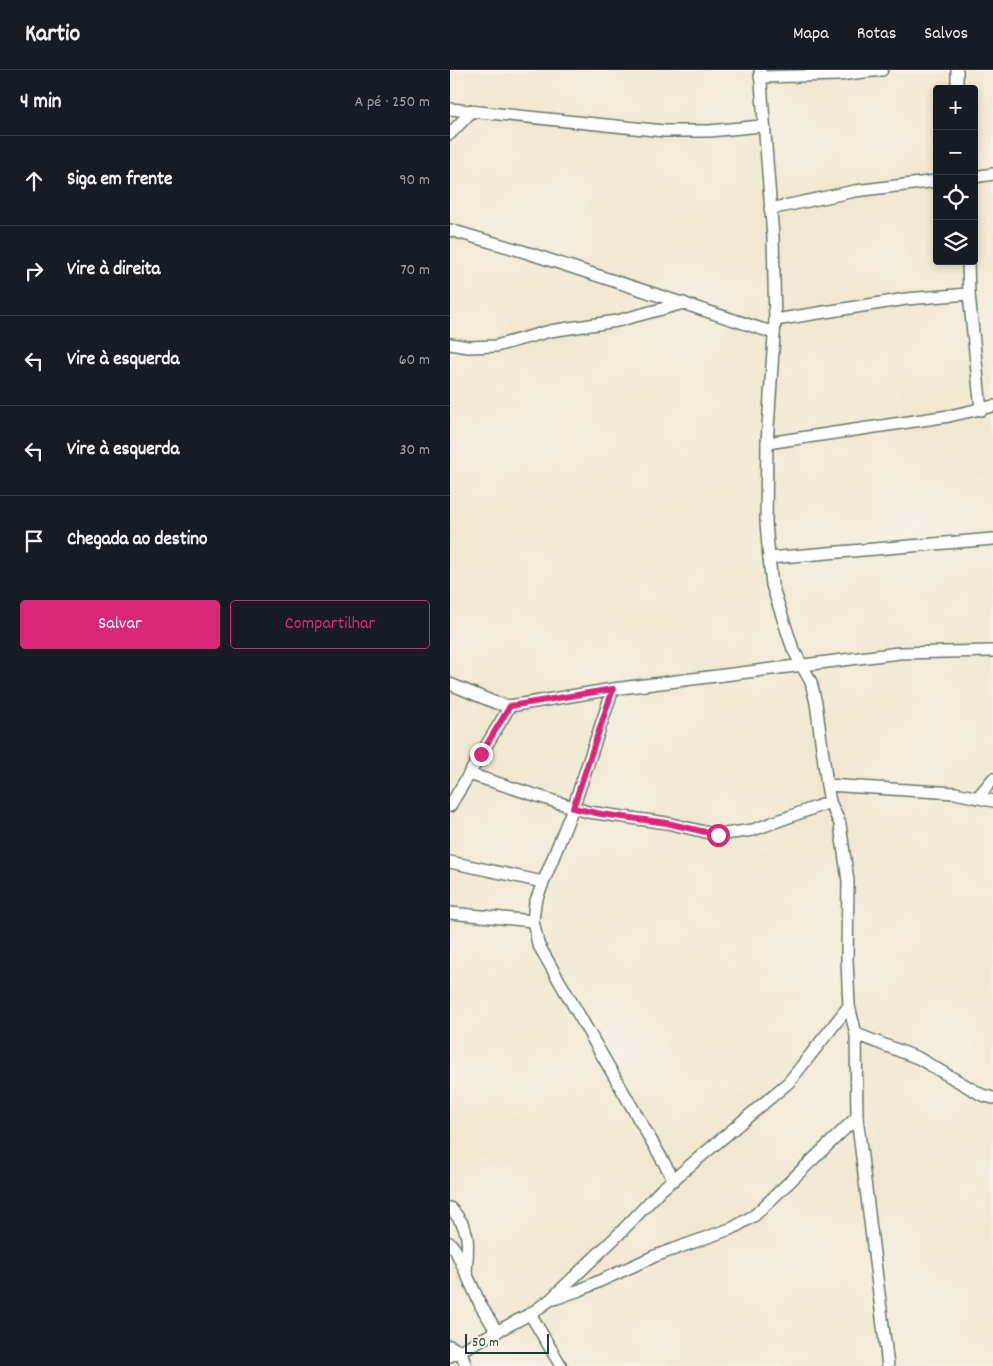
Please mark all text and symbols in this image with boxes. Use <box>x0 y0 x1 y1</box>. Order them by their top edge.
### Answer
text: Kartio <box>25 18 80 52</box>
text: Mapa <box>793 22 829 47</box>
text: Rotas <box>857 22 896 47</box>
text: Salvos <box>924 22 968 47</box>
map controls <box>933 85 978 265</box>
button: + <box>933 85 978 130</box>
text: 4 min <box>20 88 62 118</box>
text: A pé · 250 m <box>355 91 430 114</box>
button: − <box>933 130 978 175</box>
icon: ahead <box>20 167 48 195</box>
text: Siga em frente <box>67 167 172 194</box>
text: 90 m <box>399 169 430 192</box>
button: locate <box>933 175 978 220</box>
button: layers <box>933 220 978 265</box>
icon: right <box>20 257 48 285</box>
text: Vire à direita <box>67 257 160 284</box>
text: 70 m <box>400 259 430 282</box>
icon: left <box>20 347 48 375</box>
text: Vire à esquerda <box>67 347 179 374</box>
text: 60 m <box>399 349 430 372</box>
icon: left <box>20 437 48 465</box>
text: Vire à esquerda <box>67 437 179 464</box>
text: 30 m <box>400 439 430 462</box>
icon: arrive <box>20 527 48 555</box>
text: Chegada ao destino <box>67 527 208 554</box>
button: Salvar <box>20 600 220 649</box>
button: Compartilhar <box>230 600 430 649</box>
route end <box>470 743 493 766</box>
route start <box>707 824 730 847</box>
scale bar <box>465 1331 549 1354</box>
text: 50 m <box>472 1333 499 1353</box>

